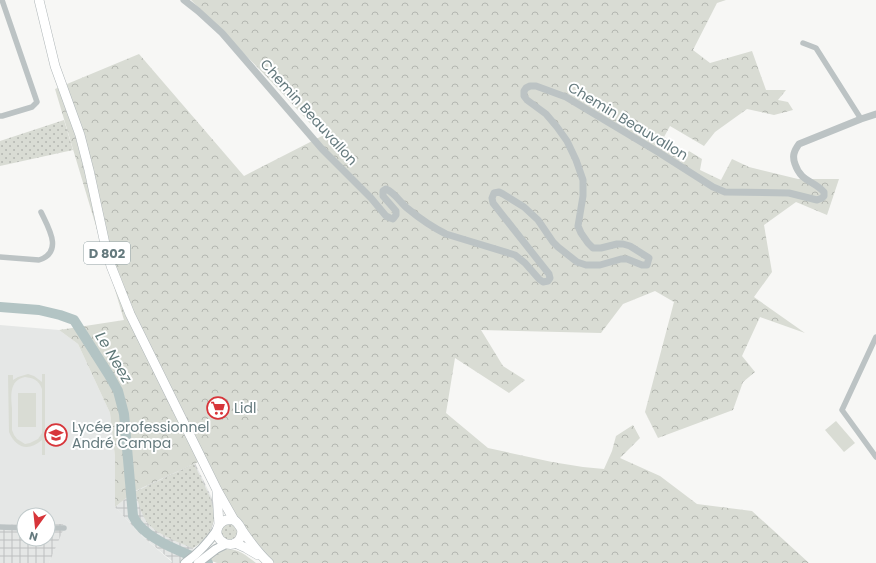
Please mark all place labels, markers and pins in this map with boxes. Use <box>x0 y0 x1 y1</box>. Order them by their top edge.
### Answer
supermarket icon: Lidl <box>205 395 231 421</box>
place label: Lidl <box>234 398 256 418</box>
place label: Lycée professionnel André Campa <box>72 417 210 453</box>
school or university icon: Lycée professionnel André Campa <box>43 422 69 448</box>

